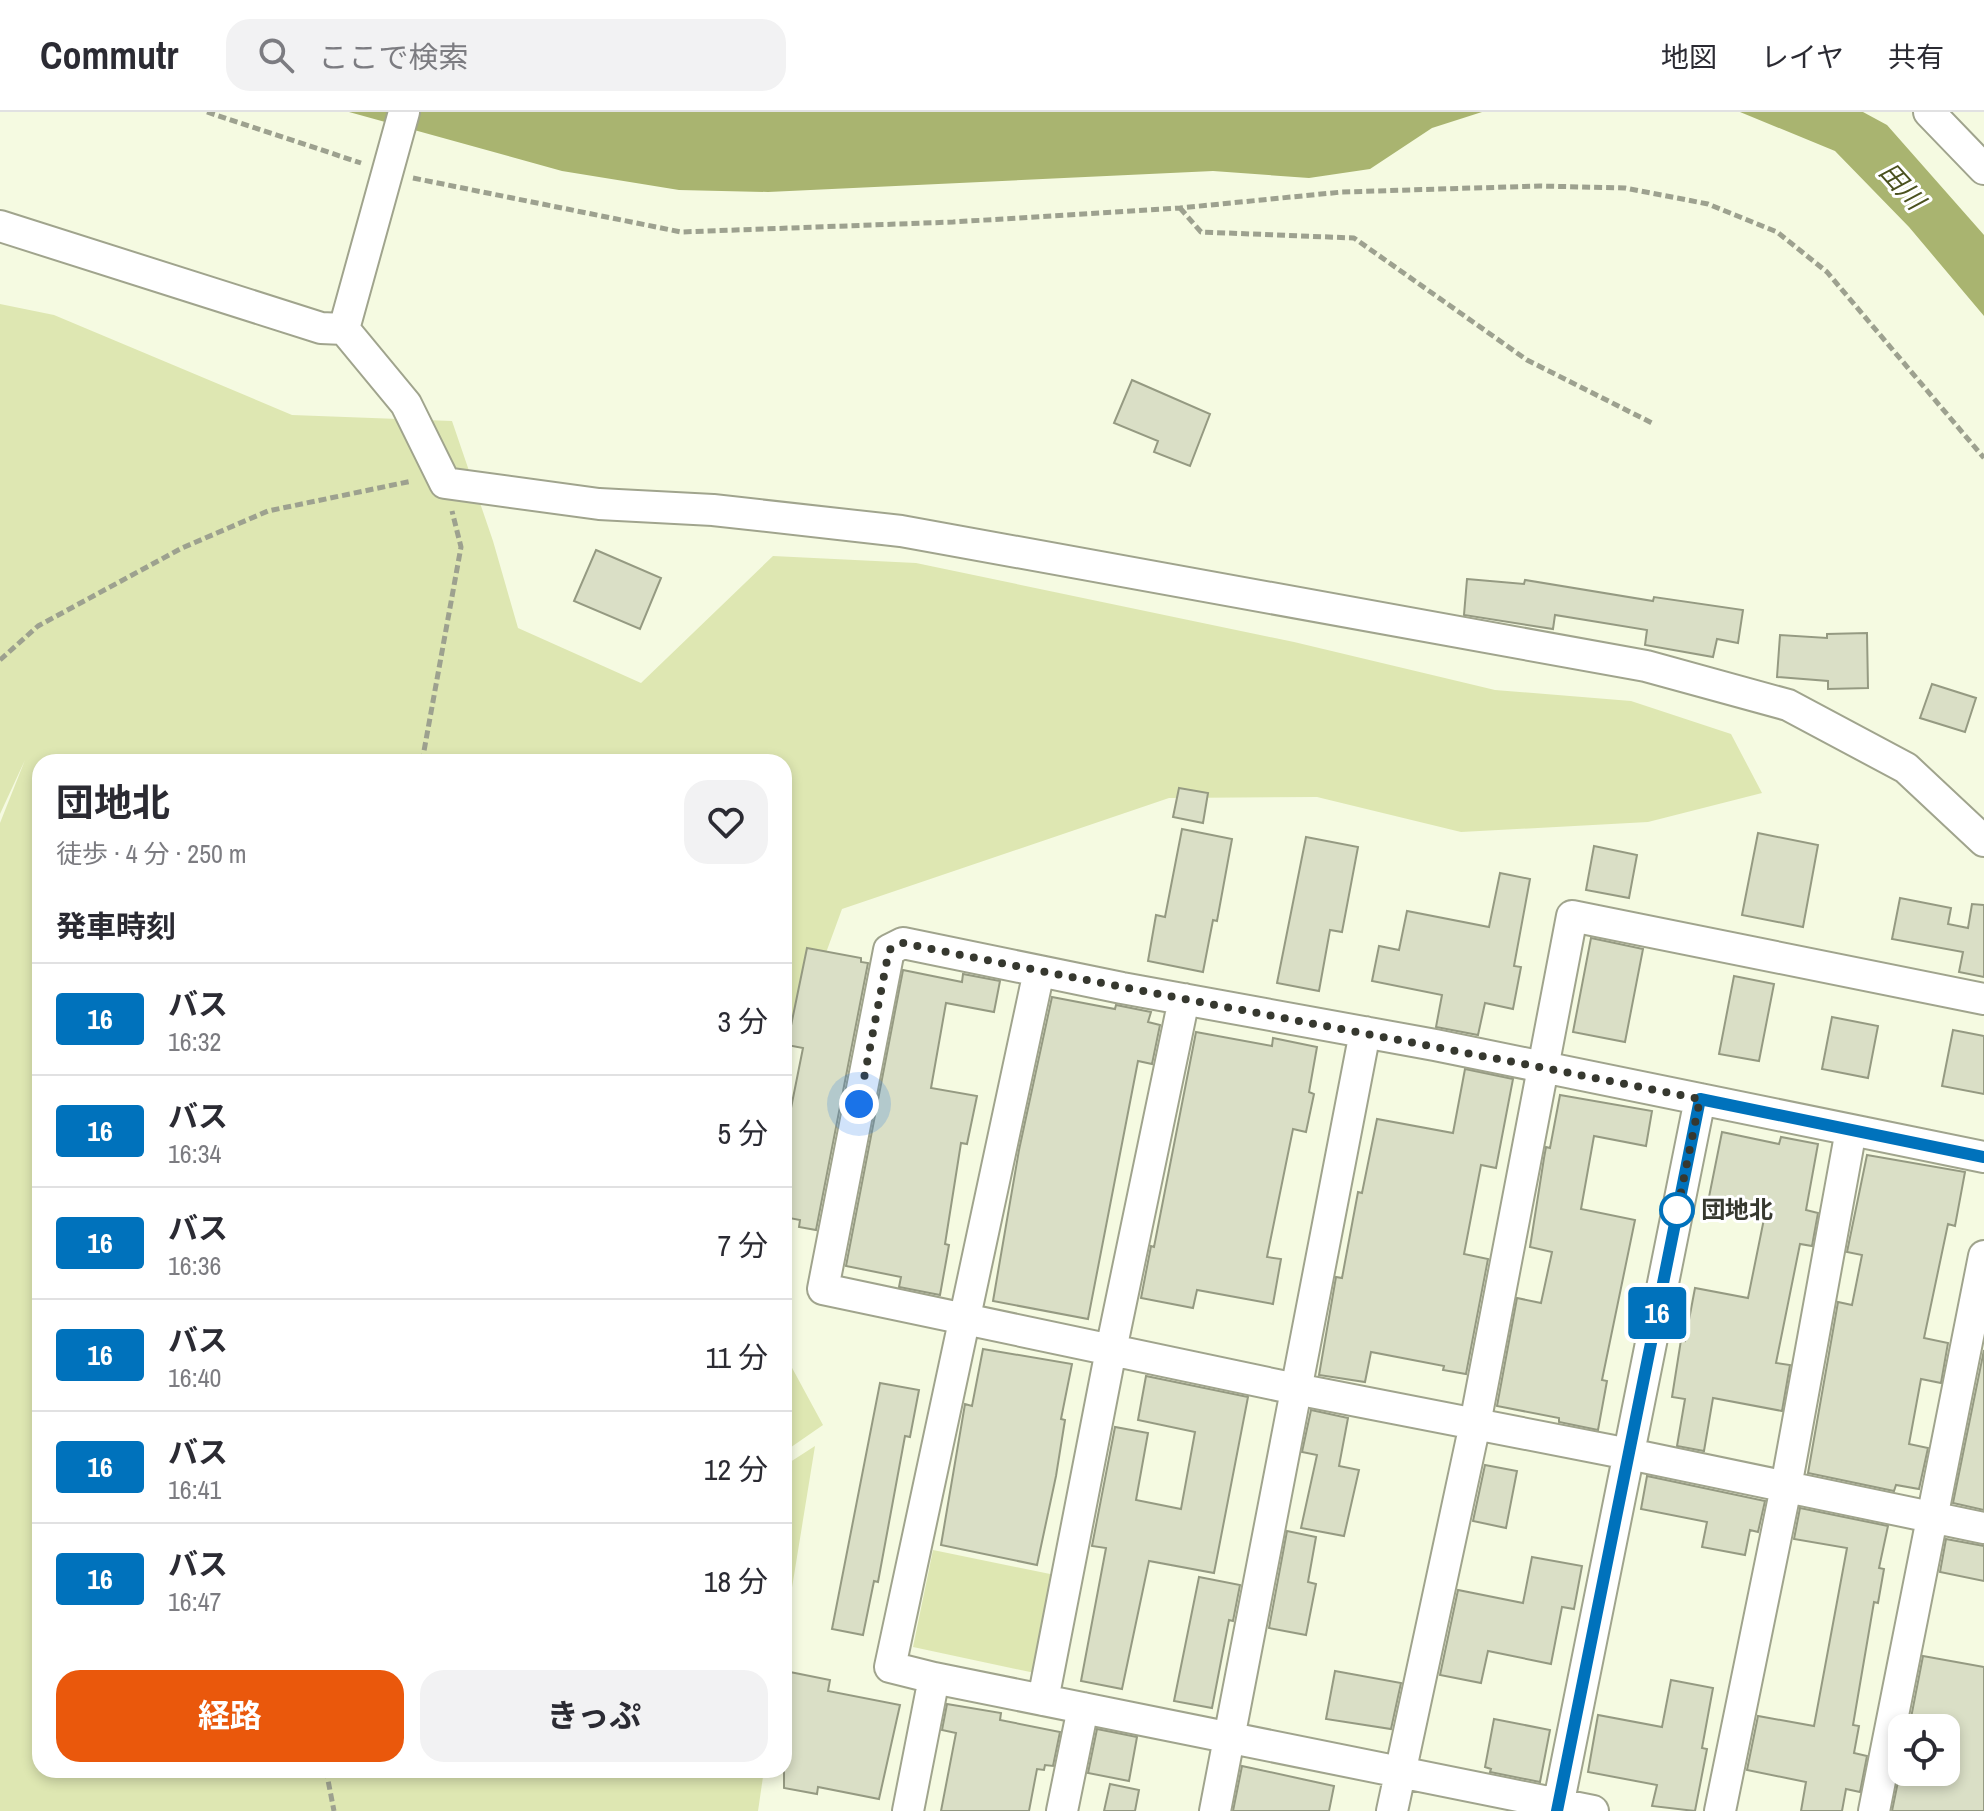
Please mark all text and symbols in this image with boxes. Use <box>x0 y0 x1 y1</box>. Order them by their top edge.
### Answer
search box <box>226 19 786 91</box>
text: Commutr <box>40 30 178 81</box>
icon: search <box>254 33 298 77</box>
text: ここで検索 <box>318 37 468 77</box>
text: 地図 <box>1661 38 1717 76</box>
text: レイヤ <box>1761 38 1844 76</box>
text: 共有 <box>1888 38 1944 76</box>
water label: 田川 <box>1872 155 1935 219</box>
text: 団地北 <box>56 777 170 828</box>
button: heart <box>684 780 768 864</box>
text: 徒歩 · 4 分 · 250 m <box>56 836 247 871</box>
text: 発車時刻 <box>56 906 176 946</box>
text: バス <box>168 984 228 1024</box>
text: 16 <box>87 1000 113 1038</box>
text: 3 分 <box>717 1001 768 1041</box>
text: 16:32 <box>168 1024 221 1059</box>
your location <box>839 1084 879 1124</box>
text: バス <box>168 1096 228 1136</box>
text: 16 <box>87 1112 113 1150</box>
text: 5 分 <box>717 1113 768 1153</box>
text: 16:34 <box>168 1136 221 1171</box>
marker: 団地北 <box>1660 1193 1694 1227</box>
place label: 団地北 <box>1701 1193 1773 1225</box>
text: バス <box>168 1208 228 1248</box>
text: 16 <box>87 1224 113 1262</box>
text: 7 分 <box>717 1225 768 1265</box>
text: 16:36 <box>168 1248 221 1283</box>
line badge: 16 <box>1621 1287 1693 1339</box>
text: 16 <box>1644 1294 1670 1332</box>
text: バス <box>168 1320 228 1360</box>
text: 16 <box>87 1336 113 1374</box>
text: 11 分 <box>706 1337 768 1377</box>
text: 16:40 <box>168 1360 221 1395</box>
text: バス <box>168 1432 228 1472</box>
text: 16 <box>87 1448 113 1486</box>
text: 12 分 <box>704 1449 768 1489</box>
text: 16:41 <box>168 1472 221 1507</box>
text: バス <box>168 1544 228 1584</box>
text: 16 <box>87 1560 113 1598</box>
text: 18 分 <box>704 1561 768 1601</box>
text: 16:47 <box>168 1584 221 1619</box>
button: 経路 <box>56 1670 404 1762</box>
button: きっぷ <box>420 1670 768 1762</box>
map controls <box>1888 1714 1960 1786</box>
button: locate <box>1888 1714 1960 1786</box>

